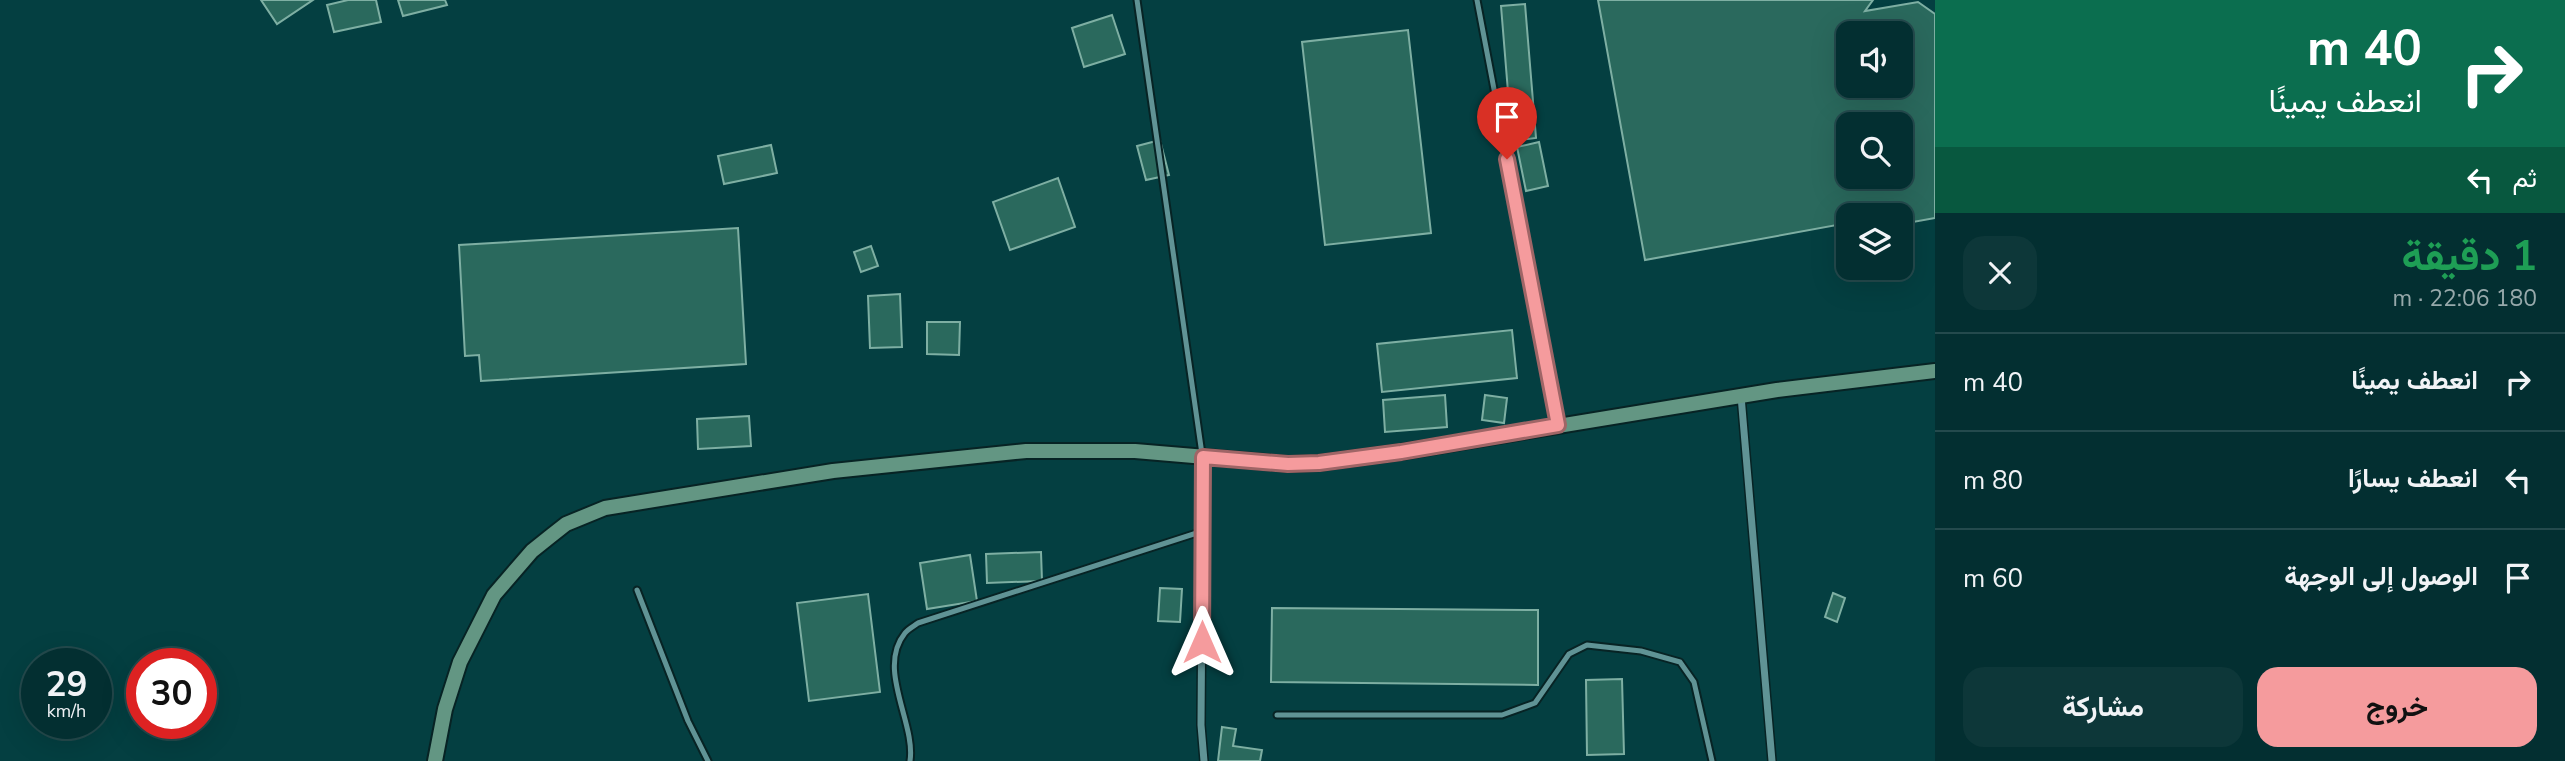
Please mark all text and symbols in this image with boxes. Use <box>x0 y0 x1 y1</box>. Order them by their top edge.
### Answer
text: 40 m <box>2307 15 2422 82</box>
map controls <box>1836 21 1913 280</box>
button: sound <box>1836 21 1913 98</box>
icon: right <box>2446 28 2537 119</box>
text: انعطف يمينًا <box>2269 80 2422 123</box>
pin <box>1477 87 1537 159</box>
icon: arrive <box>1488 98 1526 136</box>
button: search <box>1836 112 1913 189</box>
icon: left <box>2461 161 2499 199</box>
text: ثم <box>2513 161 2537 196</box>
button: layers <box>1836 203 1913 280</box>
text: 1 دقيقة <box>2401 228 2537 285</box>
button: close <box>1963 236 2037 310</box>
text: 180 m · 22:06 <box>2392 283 2537 314</box>
text: انعطف يمينًا <box>2351 363 2478 398</box>
icon: right <box>2499 363 2537 401</box>
text: 40 m <box>1963 365 2023 400</box>
text: انعطف يسارًا <box>2348 461 2478 496</box>
icon: left <box>2499 461 2537 499</box>
text: 80 m <box>1963 463 2023 498</box>
text: الوصول إلى الوجهة <box>2284 559 2478 594</box>
icon: arrive <box>2499 559 2537 597</box>
text: 60 m <box>1963 561 2023 596</box>
position arrow <box>1165 605 1239 679</box>
speed limit sign: 30 <box>126 648 217 739</box>
text: 29 <box>45 661 88 708</box>
button: مشاركة <box>1963 667 2243 747</box>
button: خروج <box>2257 667 2537 747</box>
text: km/h <box>47 699 86 723</box>

